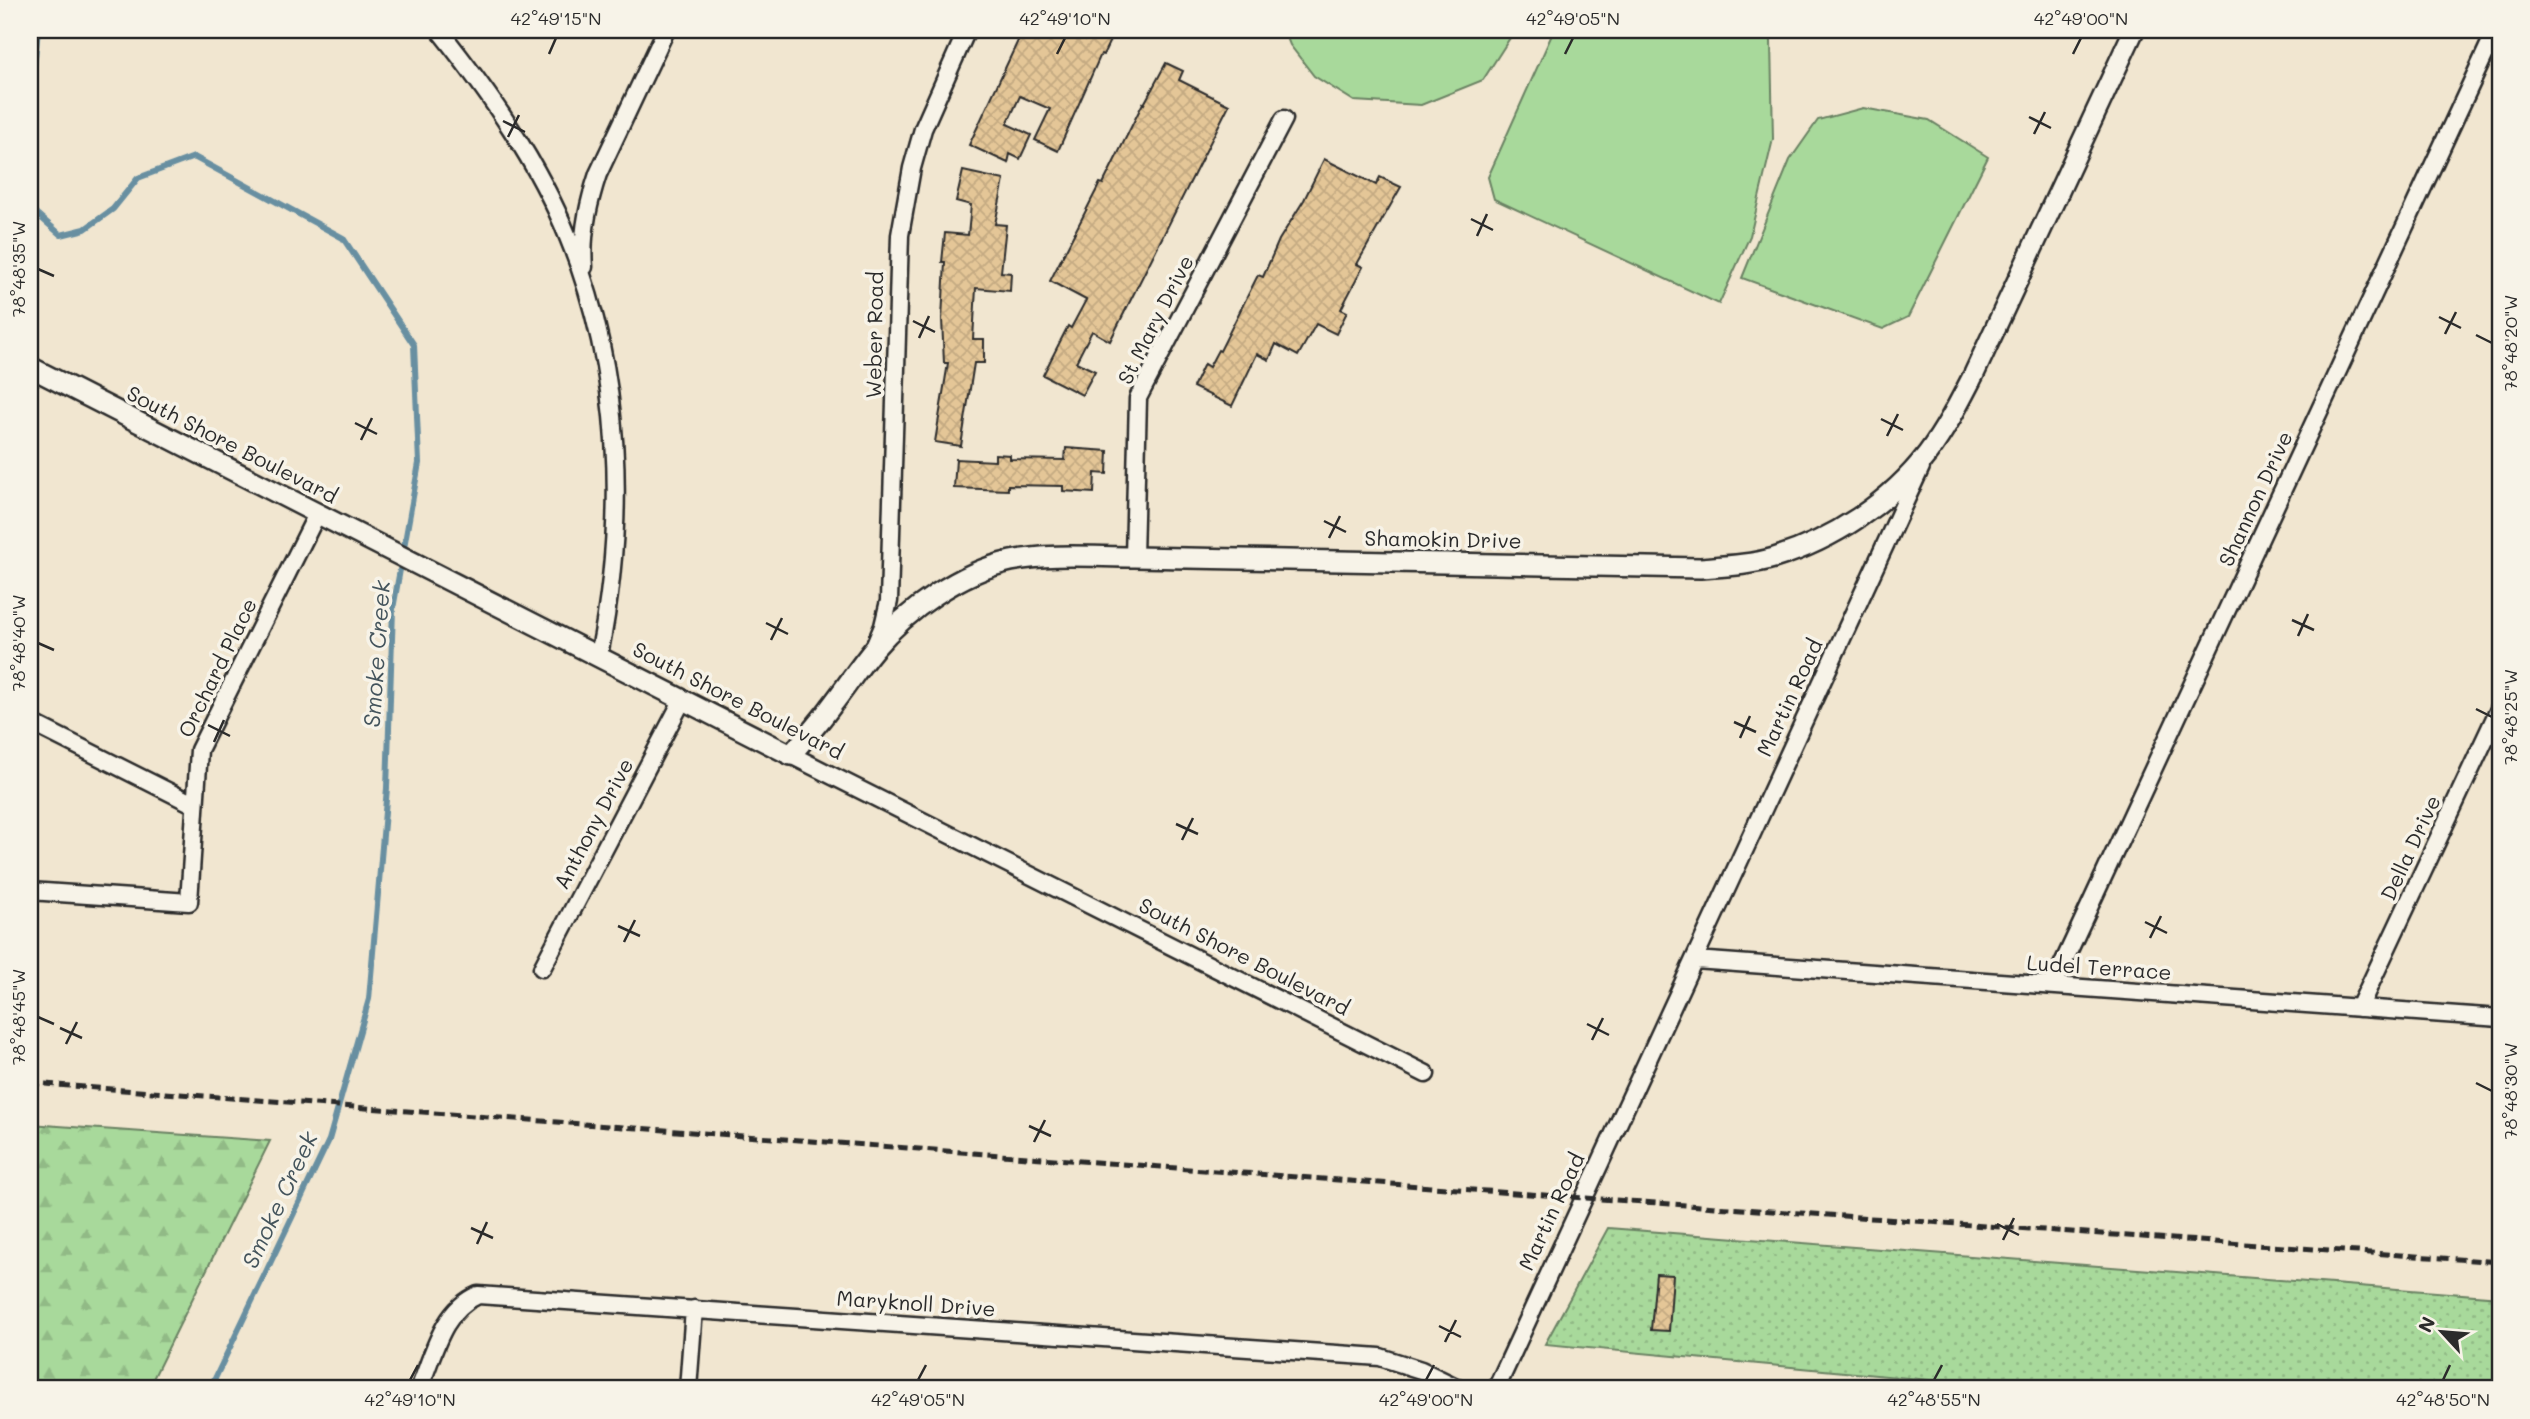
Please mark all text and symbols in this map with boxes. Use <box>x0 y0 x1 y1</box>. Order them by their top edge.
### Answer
text: 42°49'15"N <box>511 6 601 30</box>
text: 42°49'10"N <box>1019 6 1111 30</box>
text: 42°49'05"N <box>1526 6 1620 30</box>
text: 42°49'00"N <box>2034 6 2128 30</box>
text: 78°48'35"W <box>6 221 30 317</box>
street label: St Mary Drive <box>1111 250 1199 388</box>
street label: Weber Road <box>859 271 888 399</box>
text: 78°48'20"W <box>2498 295 2522 391</box>
street label: South Shore Boulevard <box>123 379 343 509</box>
street label: Shannon Drive <box>2211 426 2298 570</box>
street label: Shamokin Drive <box>1364 524 1522 553</box>
water label: Smoke Creek <box>356 579 396 728</box>
street label: Orchard Place <box>171 593 262 741</box>
text: 78°48'40"W <box>6 594 30 692</box>
street label: Martin Road <box>1750 634 1828 760</box>
street label: South Shore Boulevard <box>629 635 849 765</box>
text: 78°48'25"W <box>2498 669 2522 765</box>
street label: Anthony Drive <box>547 753 639 893</box>
street label: Della Drive <box>2373 790 2446 904</box>
street label: South Shore Boulevard <box>1135 891 1355 1021</box>
street label: Ludel Terrace <box>2026 948 2172 985</box>
text: 78°48'45"W <box>6 969 30 1065</box>
text: 78°48'30"W <box>2498 1042 2522 1140</box>
water label: Smoke Creek <box>234 1126 324 1273</box>
street label: Martin Road <box>1512 1148 1590 1274</box>
street label: Maryknoll Drive <box>836 1283 997 1322</box>
north arrow <box>2408 1296 2478 1366</box>
text: N <box>2412 1312 2441 1336</box>
text: 42°49'10"N <box>364 1387 456 1411</box>
text: 42°49'05"N <box>871 1387 965 1411</box>
text: 42°49'00"N <box>1379 1387 1473 1411</box>
text: 42°48'55"N <box>1887 1387 1981 1411</box>
text: 42°48'50"N <box>2396 1387 2490 1411</box>

